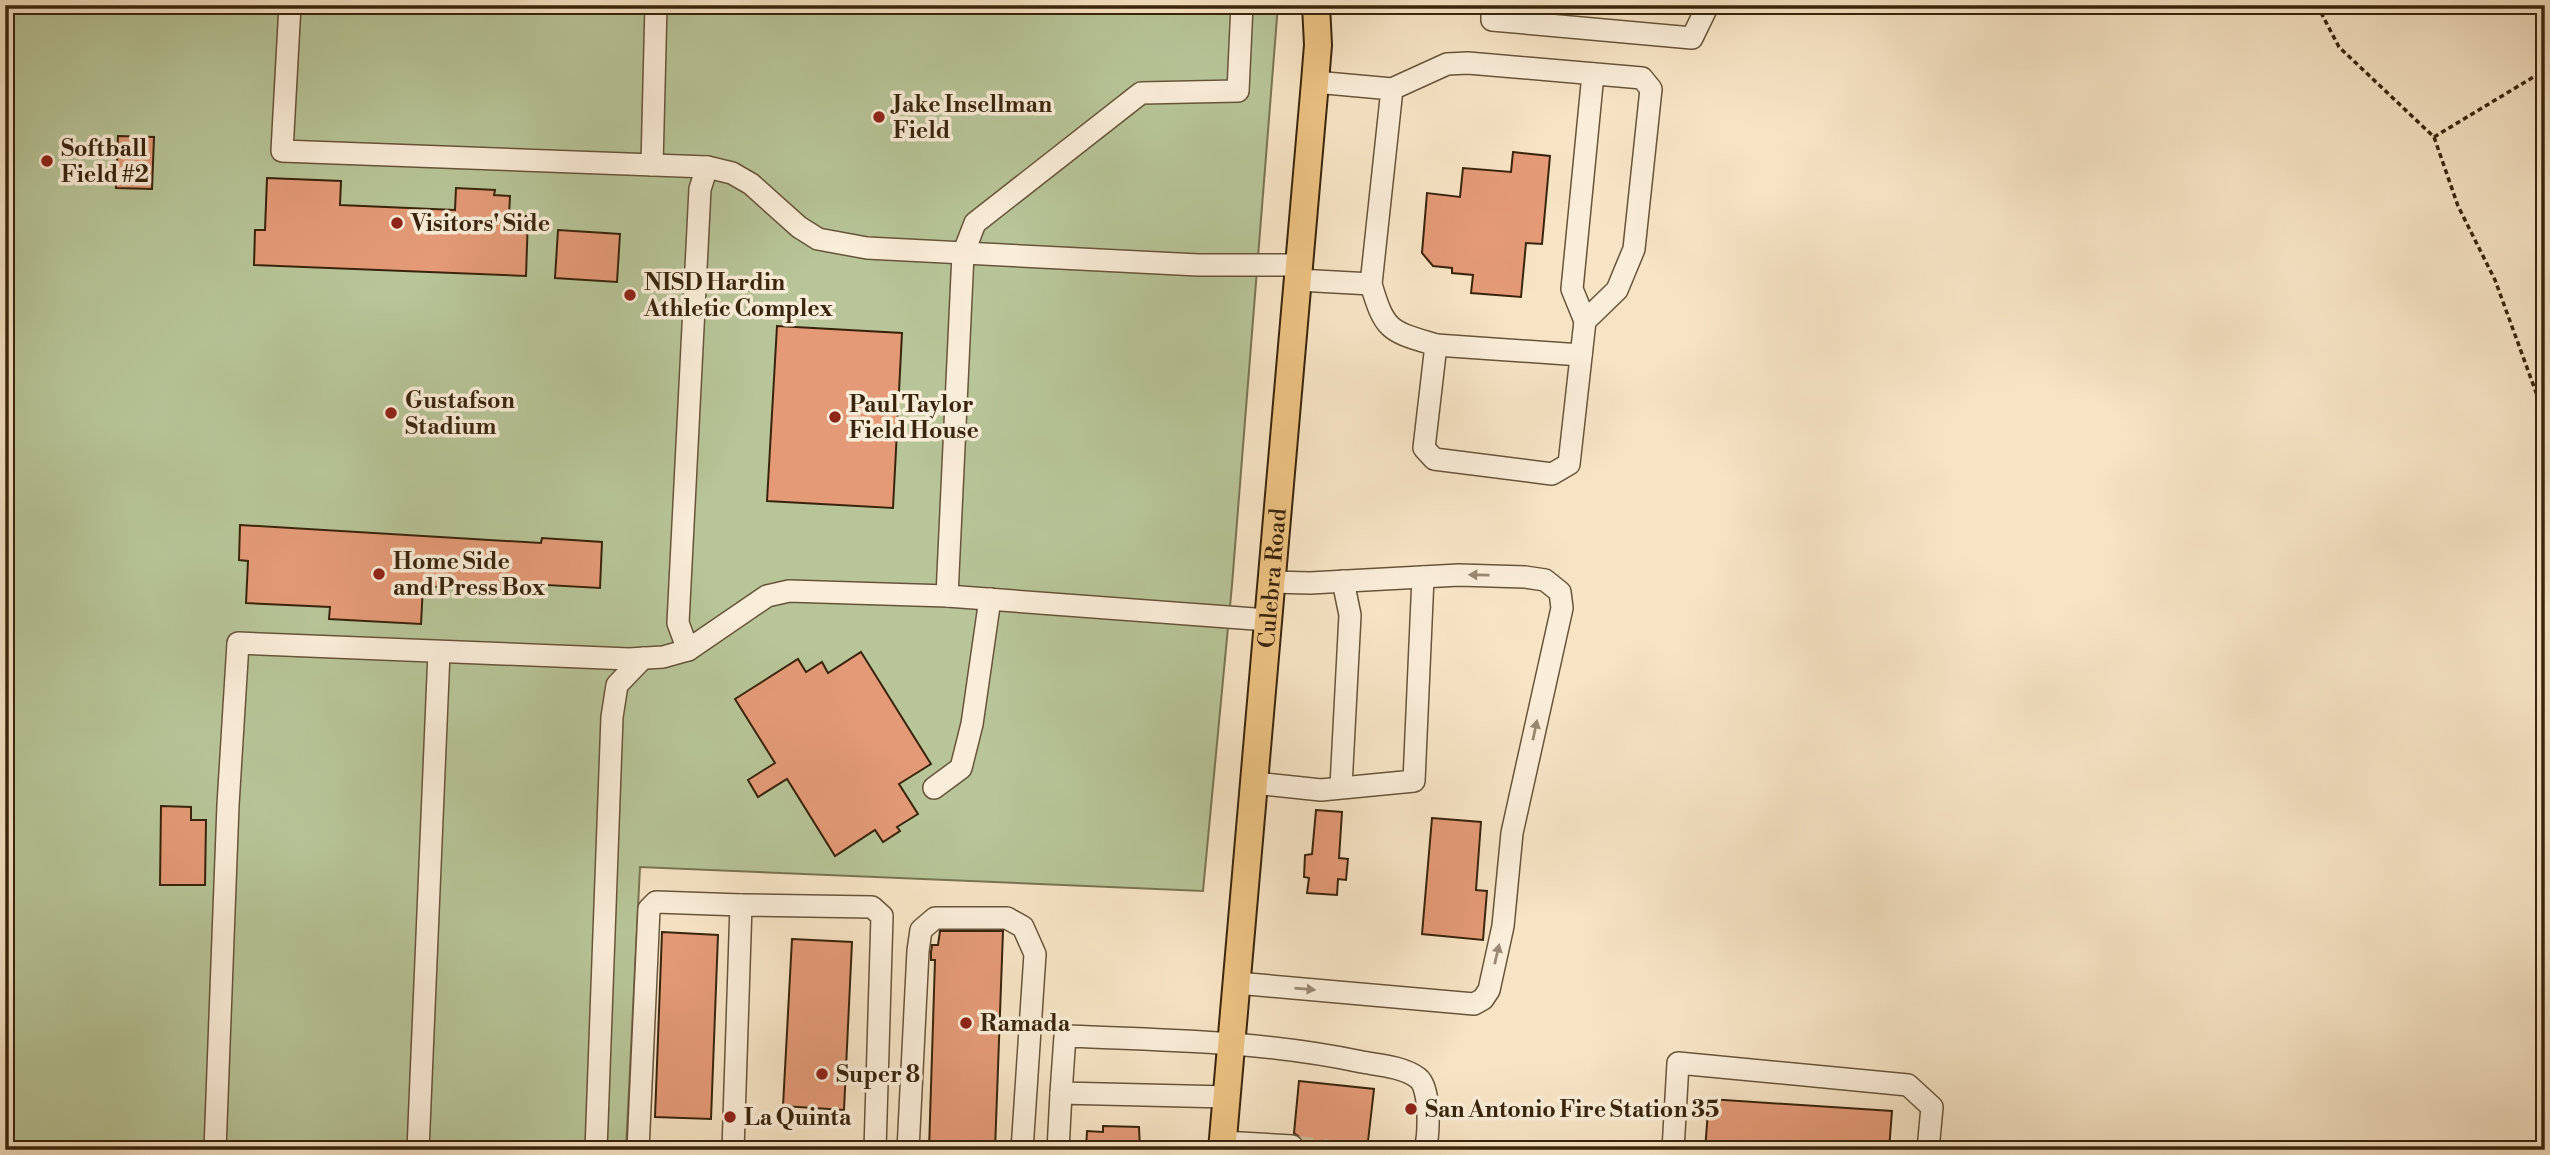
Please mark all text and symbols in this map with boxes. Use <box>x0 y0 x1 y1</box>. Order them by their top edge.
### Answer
place label: Jake Insellman Field <box>890 91 1052 145</box>
marker: Jake Insellman Field <box>871 109 887 125</box>
place label: Softball Field #2 <box>61 135 149 189</box>
marker: Softball Field #2 <box>39 153 55 169</box>
place label: Visitors' Side <box>410 210 550 238</box>
marker: Visitors' Side <box>389 215 405 231</box>
place label: NISD Hardin Athletic Complex <box>643 269 834 323</box>
marker: NISD Hardin Athletic Complex <box>622 287 638 303</box>
place label: Gustafson Stadium <box>405 387 515 441</box>
place label: Paul Taylor Field House <box>849 391 979 445</box>
marker: Gustafson Stadium <box>383 405 399 421</box>
marker: Paul Taylor Field House <box>827 409 843 425</box>
street label: Culebra Road <box>1253 507 1293 649</box>
place label: Home Side and Press Box <box>393 548 546 602</box>
marker: Home Side and Press Box <box>371 566 387 582</box>
one-way arrow <box>1468 570 1490 581</box>
one-way arrow <box>1530 719 1541 741</box>
one-way arrow <box>1491 943 1502 965</box>
one-way arrow <box>1294 984 1316 995</box>
place label: Ramada <box>980 1010 1071 1038</box>
marker: Ramada <box>958 1015 974 1031</box>
place label: Super 8 <box>836 1061 920 1089</box>
marker: Super 8 <box>814 1066 830 1082</box>
place label: San Antonio Fire Station 35 <box>1425 1096 1719 1124</box>
marker: San Antonio Fire Station 35 <box>1403 1101 1419 1117</box>
place label: La Quinta <box>744 1104 852 1132</box>
marker: La Quinta <box>722 1109 738 1125</box>

